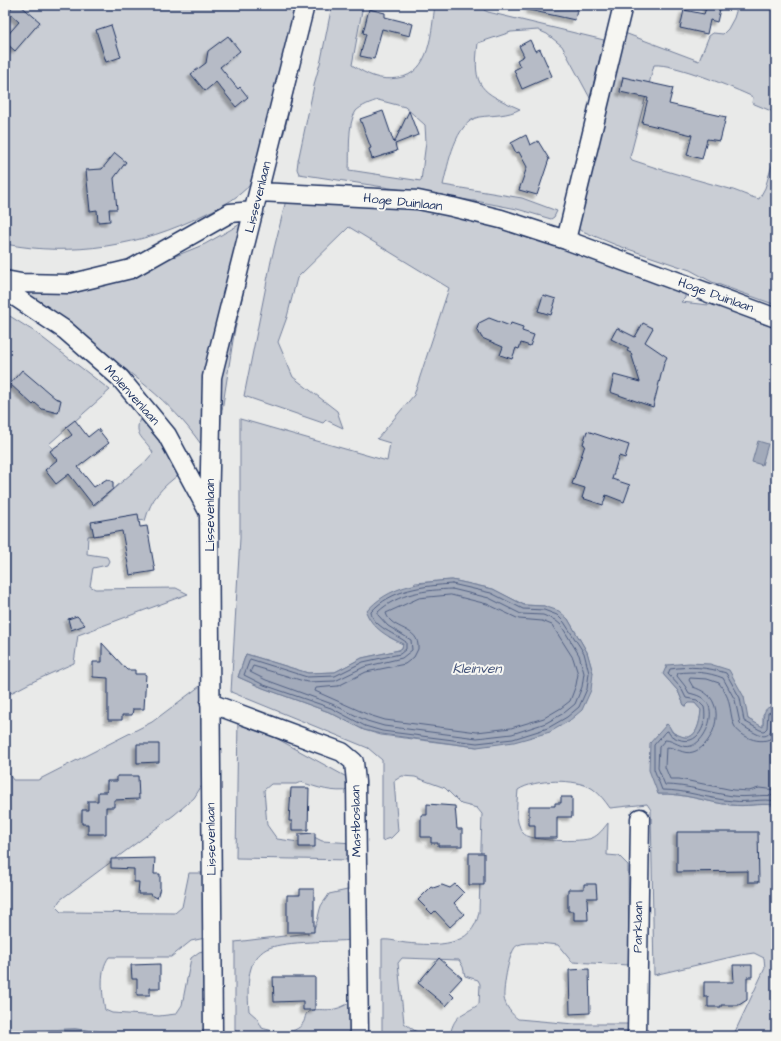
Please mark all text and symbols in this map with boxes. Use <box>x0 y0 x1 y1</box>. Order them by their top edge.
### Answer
street label: Lissevenlaan <box>240 159 276 235</box>
street label: Hoge Duinlaan <box>362 189 444 216</box>
street label: Hoge Duinlaan <box>675 273 757 318</box>
street label: Molenvenlaan <box>100 361 164 430</box>
street label: Lissevenlaan <box>201 478 219 552</box>
water label: Kleinven <box>452 659 503 679</box>
street label: Mastboslaan <box>346 784 366 857</box>
street label: Lissevenlaan <box>201 802 221 876</box>
street label: Parklaan <box>629 900 647 953</box>

